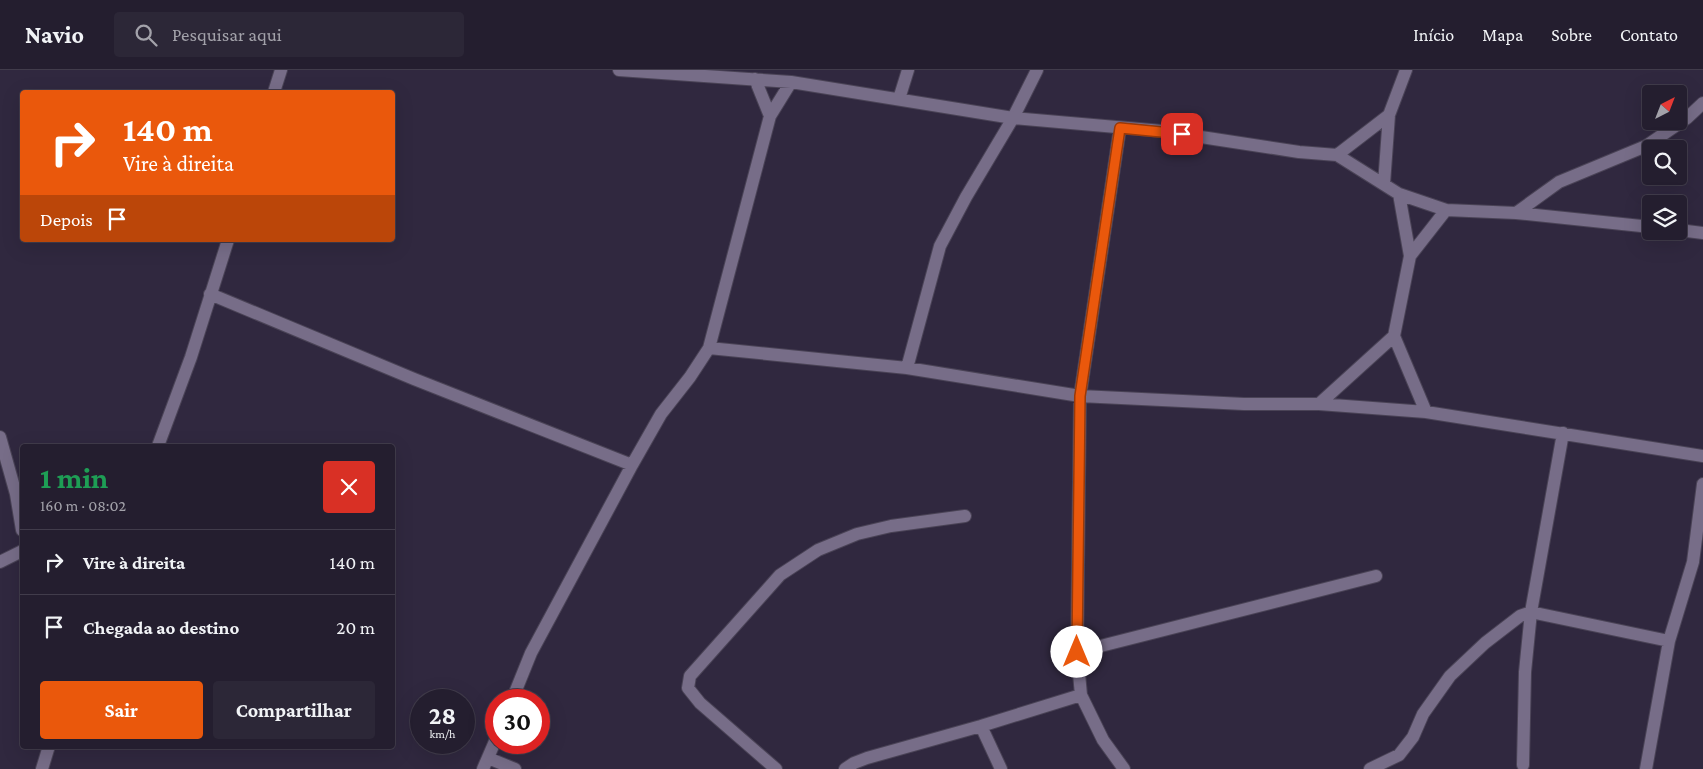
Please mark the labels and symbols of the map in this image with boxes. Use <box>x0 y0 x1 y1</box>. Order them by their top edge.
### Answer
north arrow <box>1642 85 1688 130</box>
pin <box>1161 113 1203 155</box>
position arrow <box>1050 625 1102 677</box>
speed limit sign: 30 <box>485 689 550 754</box>

